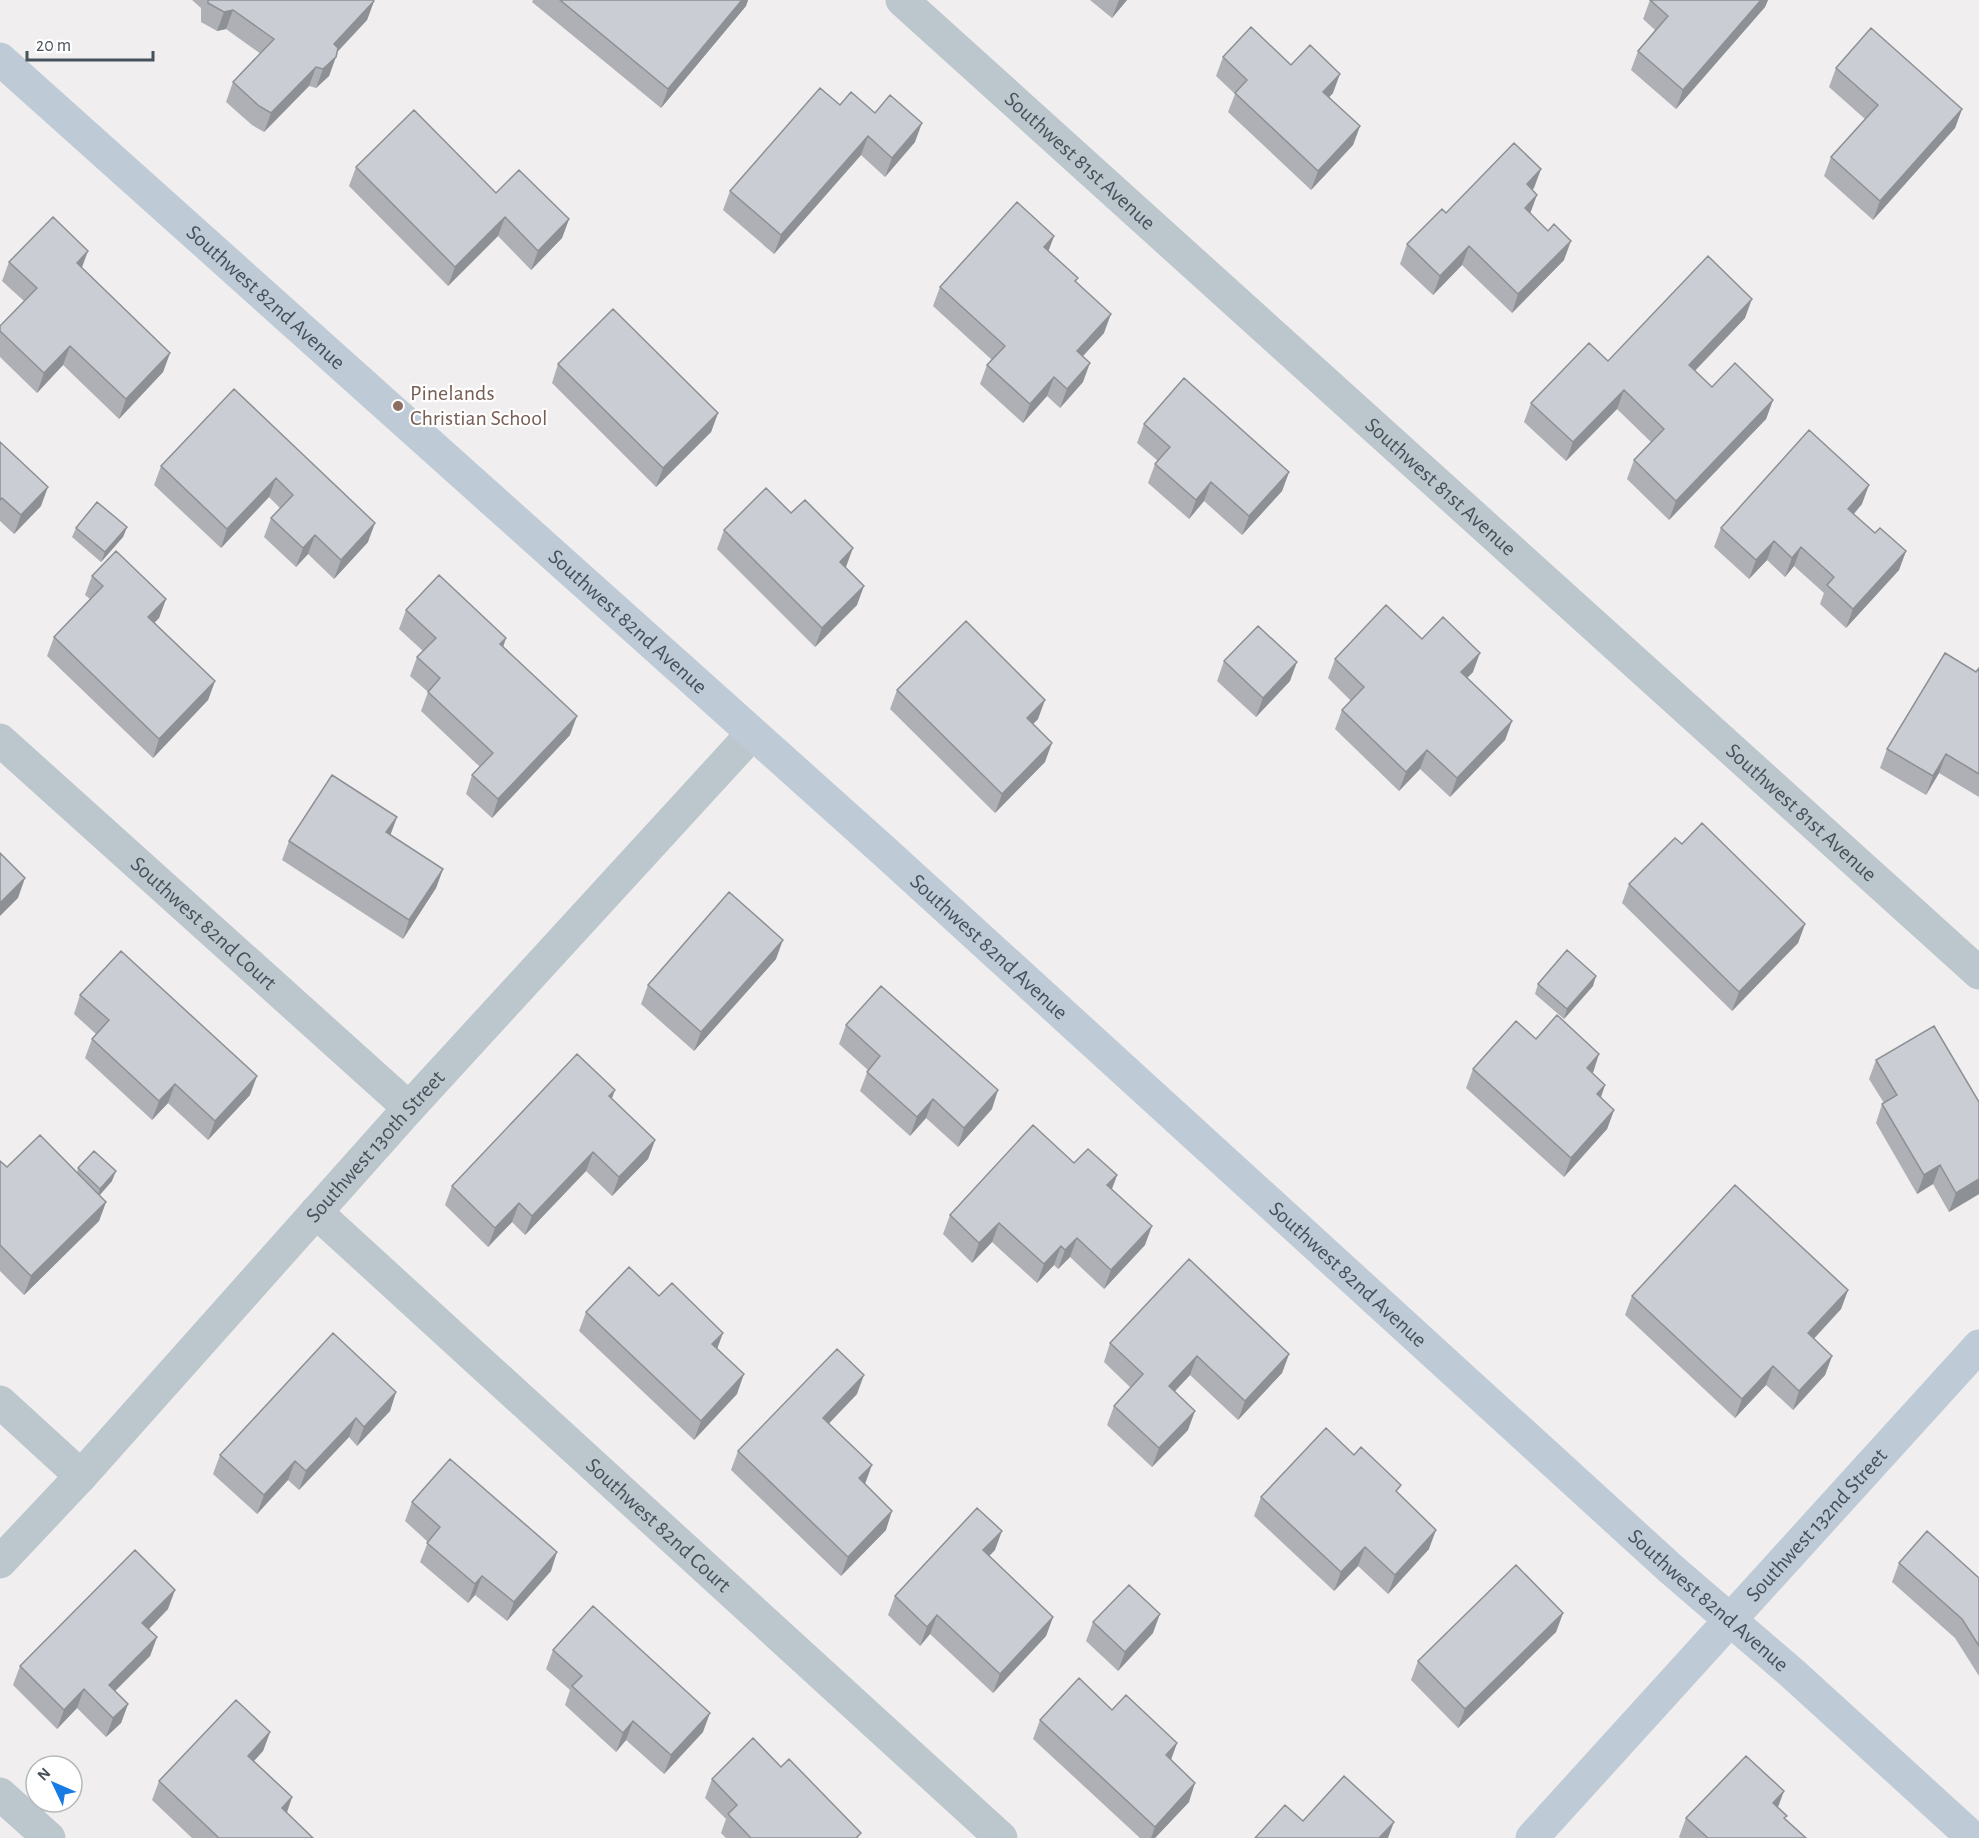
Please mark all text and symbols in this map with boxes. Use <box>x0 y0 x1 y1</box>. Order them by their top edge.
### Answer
scale bar <box>27 24 153 62</box>
text: 20 m <box>36 37 71 55</box>
street label: Southwest 81st Avenue <box>1001 88 1160 234</box>
street label: Southwest 82nd Avenue <box>182 221 349 374</box>
place label: Pinelands Christian School <box>410 382 547 429</box>
marker: Pinelands Christian School <box>391 399 405 413</box>
street label: Southwest 81st Avenue <box>1361 413 1520 560</box>
street label: Southwest 82nd Avenue <box>544 545 711 698</box>
street label: Southwest 81st Avenue <box>1722 739 1881 886</box>
street label: Southwest 82nd Court <box>127 852 281 994</box>
street label: Southwest 82nd Avenue <box>906 870 1072 1024</box>
street label: Southwest 130th Street <box>302 1066 449 1227</box>
street label: Southwest 82nd Avenue <box>1265 1197 1431 1351</box>
street label: Southwest 132nd Street <box>1742 1444 1891 1606</box>
street label: Southwest 82nd Court <box>582 1454 735 1596</box>
street label: Southwest 82nd Avenue <box>1624 1525 1793 1676</box>
north arrow <box>24 1754 84 1814</box>
text: N <box>34 1765 54 1784</box>

